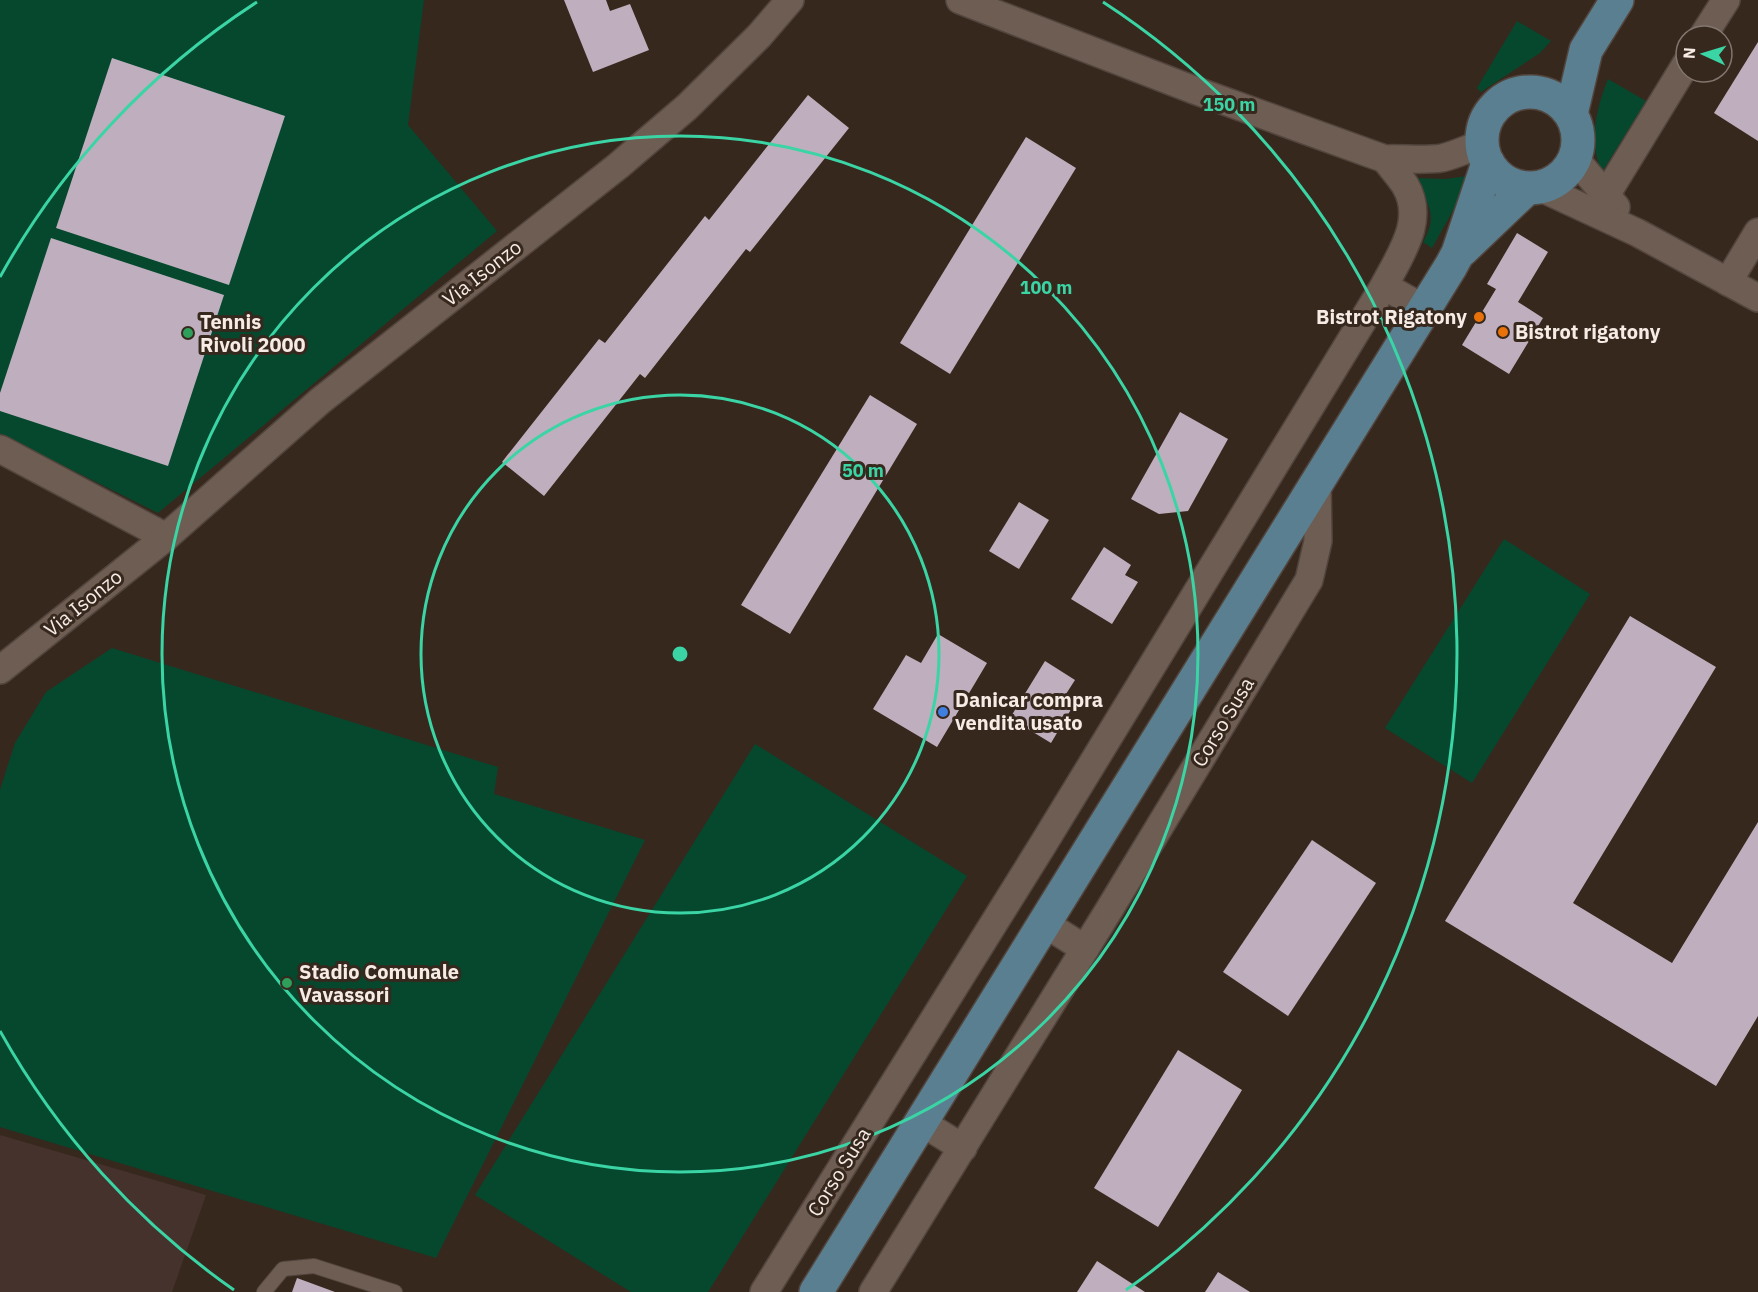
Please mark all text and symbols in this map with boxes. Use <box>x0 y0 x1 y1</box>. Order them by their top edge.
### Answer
north arrow <box>1674 24 1734 84</box>
text: N <box>1679 46 1699 59</box>
text: 150 m <box>1203 93 1255 116</box>
street label: Via Isonzo <box>437 233 527 312</box>
text: 100 m <box>1020 276 1072 299</box>
place label: Bistrot Rigatony <box>1316 303 1467 330</box>
place label: Tennis Rivoli 2000 <box>200 308 306 358</box>
marker: Bistrot Rigatony <box>1472 310 1486 324</box>
place label: Bistrot rigatony <box>1515 318 1661 345</box>
marker: Bistrot rigatony <box>1496 325 1510 339</box>
marker: Tennis Rivoli 2000 <box>181 326 195 340</box>
text: 50 m <box>842 459 884 482</box>
street label: Via Isonzo <box>38 563 127 642</box>
centre of rings <box>670 644 690 664</box>
street label: Corso Susa <box>1185 672 1260 772</box>
place label: Danicar compra vendita usato <box>955 686 1103 736</box>
marker: Danicar compra vendita usato <box>936 705 950 719</box>
place label: Stadio Comunale Vavassori <box>299 958 459 1008</box>
marker: Stadio Comunale Vavassori <box>280 976 294 990</box>
street label: Corso Susa <box>801 1122 877 1221</box>

